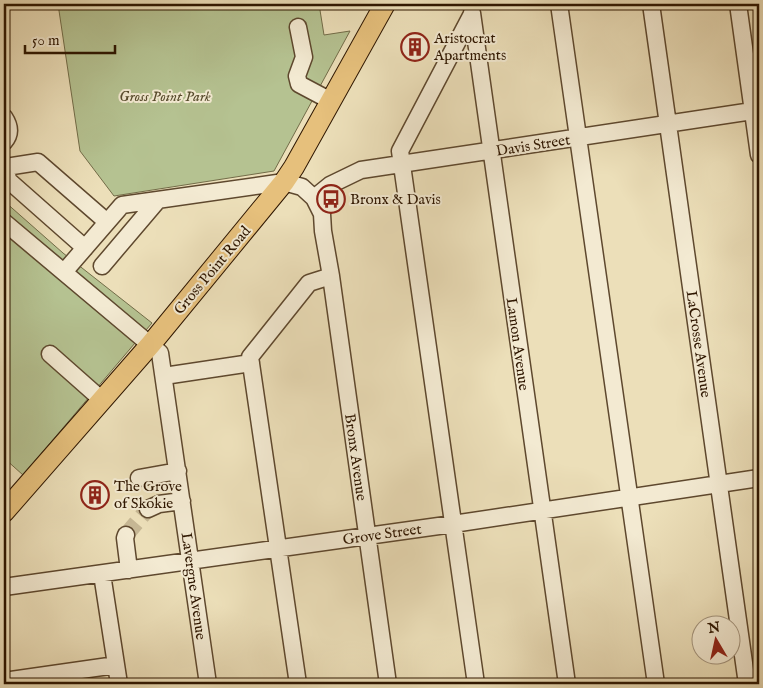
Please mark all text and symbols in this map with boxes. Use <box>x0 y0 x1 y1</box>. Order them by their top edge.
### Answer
scale bar <box>25 22 115 54</box>
place label: Aristocrat Apartments <box>433 29 506 65</box>
text: 50 m <box>32 31 60 50</box>
building icon: Aristocrat Apartments <box>400 32 430 62</box>
park label: Gross Point Park <box>119 87 211 106</box>
street label: Davis Street <box>495 130 572 161</box>
bus stop icon: Bronx & Davis <box>316 184 346 214</box>
place label: Bronx & Davis <box>350 190 441 209</box>
street label: Gross Point Road <box>170 221 256 319</box>
street label: LaCrosse Avenue <box>682 289 715 399</box>
street label: Lamon Avenue <box>502 296 533 392</box>
street label: Bronx Avenue <box>340 412 371 502</box>
place label: The Grove of Skokie <box>114 477 182 513</box>
building icon: The Grove of Skokie <box>80 480 110 510</box>
street label: Grove Street <box>341 520 423 549</box>
street label: Lavergne Avenue <box>177 531 210 641</box>
north arrow <box>690 616 740 666</box>
text: N <box>706 618 722 638</box>

